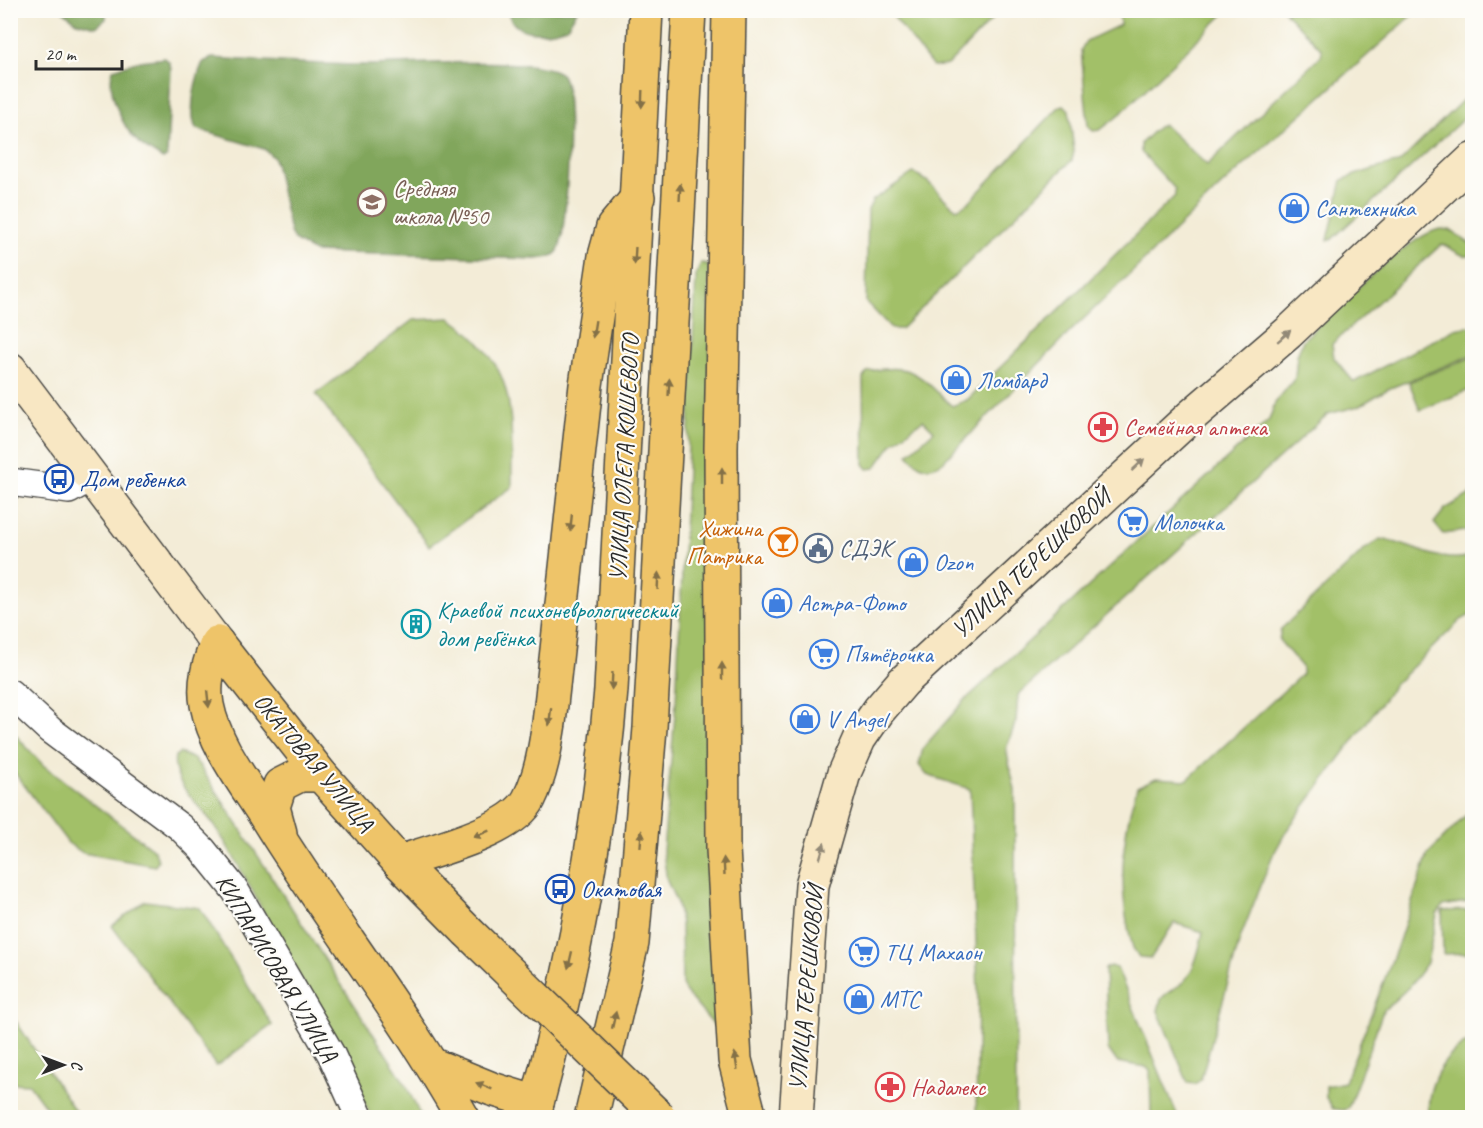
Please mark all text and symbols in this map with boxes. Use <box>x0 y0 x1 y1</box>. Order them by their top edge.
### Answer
scale bar <box>36 33 122 71</box>
text: 20 m <box>45 43 78 65</box>
one-way arrow <box>637 89 646 108</box>
place label: Средняя школа №50 <box>393 173 491 231</box>
one-way arrow <box>676 182 685 201</box>
school or university icon: Средняя школа №50 <box>356 186 388 218</box>
shop icon: Сантехника <box>1278 192 1310 224</box>
place label: Сантехника <box>1315 193 1417 223</box>
one-way arrow <box>630 246 639 265</box>
one-way arrow <box>590 320 599 339</box>
one-way arrow <box>1277 329 1292 343</box>
street label: УЛИЦА ОЛЕГА КОШЕВОГО <box>603 331 646 582</box>
shop icon: Ломбард <box>940 364 972 396</box>
place label: Ломбард <box>977 365 1049 395</box>
one-way arrow <box>665 377 674 396</box>
pharmacy icon: Семейная аптека <box>1087 411 1119 443</box>
place label: Семейная аптека <box>1124 412 1268 442</box>
one-way arrow <box>1130 459 1145 472</box>
bus stop icon: Дом ребенка <box>43 463 75 495</box>
place label: Дом ребенка <box>80 464 186 494</box>
one-way arrow <box>717 467 727 486</box>
street label: УЛИЦА ТЕРЕШКОВОЙ <box>945 479 1119 644</box>
supermarket icon: Молочка <box>1117 506 1149 538</box>
place label: Молочка <box>1154 507 1226 537</box>
one-way arrow <box>566 513 576 532</box>
place label: Хижина Патрика <box>686 513 764 571</box>
bar icon: Хижина Патрика <box>767 526 799 558</box>
public building icon: СДЭК <box>802 532 834 564</box>
place label: СДЭК <box>839 533 897 563</box>
shop icon: Ozon <box>897 546 929 578</box>
place label: Ozon <box>934 547 974 577</box>
one-way arrow <box>653 572 663 591</box>
shop icon: Астра-Фото <box>761 587 793 619</box>
place label: Астра-Фото <box>798 588 908 618</box>
place label: Краевой психоневрологический дом ребёнка <box>437 595 680 653</box>
building icon: Краевой психоневрологический дом ребёнка <box>400 608 432 640</box>
supermarket icon: Пятёрочка <box>808 638 840 670</box>
place label: Пятёрочка <box>845 639 934 669</box>
one-way arrow <box>717 662 727 681</box>
one-way arrow <box>607 672 616 691</box>
street label: ОКАТОВАЯ УЛИЦА <box>247 687 381 838</box>
one-way arrow <box>203 690 213 709</box>
shop icon: V Angel <box>789 703 821 735</box>
place label: V Angel <box>826 704 890 734</box>
one-way arrow <box>545 707 555 726</box>
one-way arrow <box>471 829 489 839</box>
one-way arrow <box>636 829 646 848</box>
one-way arrow <box>818 842 827 860</box>
one-way arrow <box>720 857 729 876</box>
street label: КИПАРИСОВАЯ УЛИЦА <box>209 869 345 1068</box>
bus stop icon: Окатовая <box>544 873 576 905</box>
place label: Окатовая <box>581 874 663 904</box>
street label: УЛИЦА ТЕРЕШКОВОЙ <box>782 880 830 1092</box>
supermarket icon: ТЦ Махаон <box>848 936 880 968</box>
place label: ТЦ Махаон <box>885 937 983 967</box>
one-way arrow <box>565 951 575 969</box>
shop icon: МТС <box>843 983 875 1015</box>
place label: МТС <box>880 984 922 1014</box>
one-way arrow <box>609 1010 619 1029</box>
north arrow <box>33 1035 93 1095</box>
one-way arrow <box>731 1051 740 1070</box>
text: С <box>67 1061 87 1071</box>
pharmacy icon: Надалекс <box>874 1071 906 1103</box>
place label: Надалекс <box>911 1072 987 1102</box>
one-way arrow <box>475 1081 493 1091</box>

